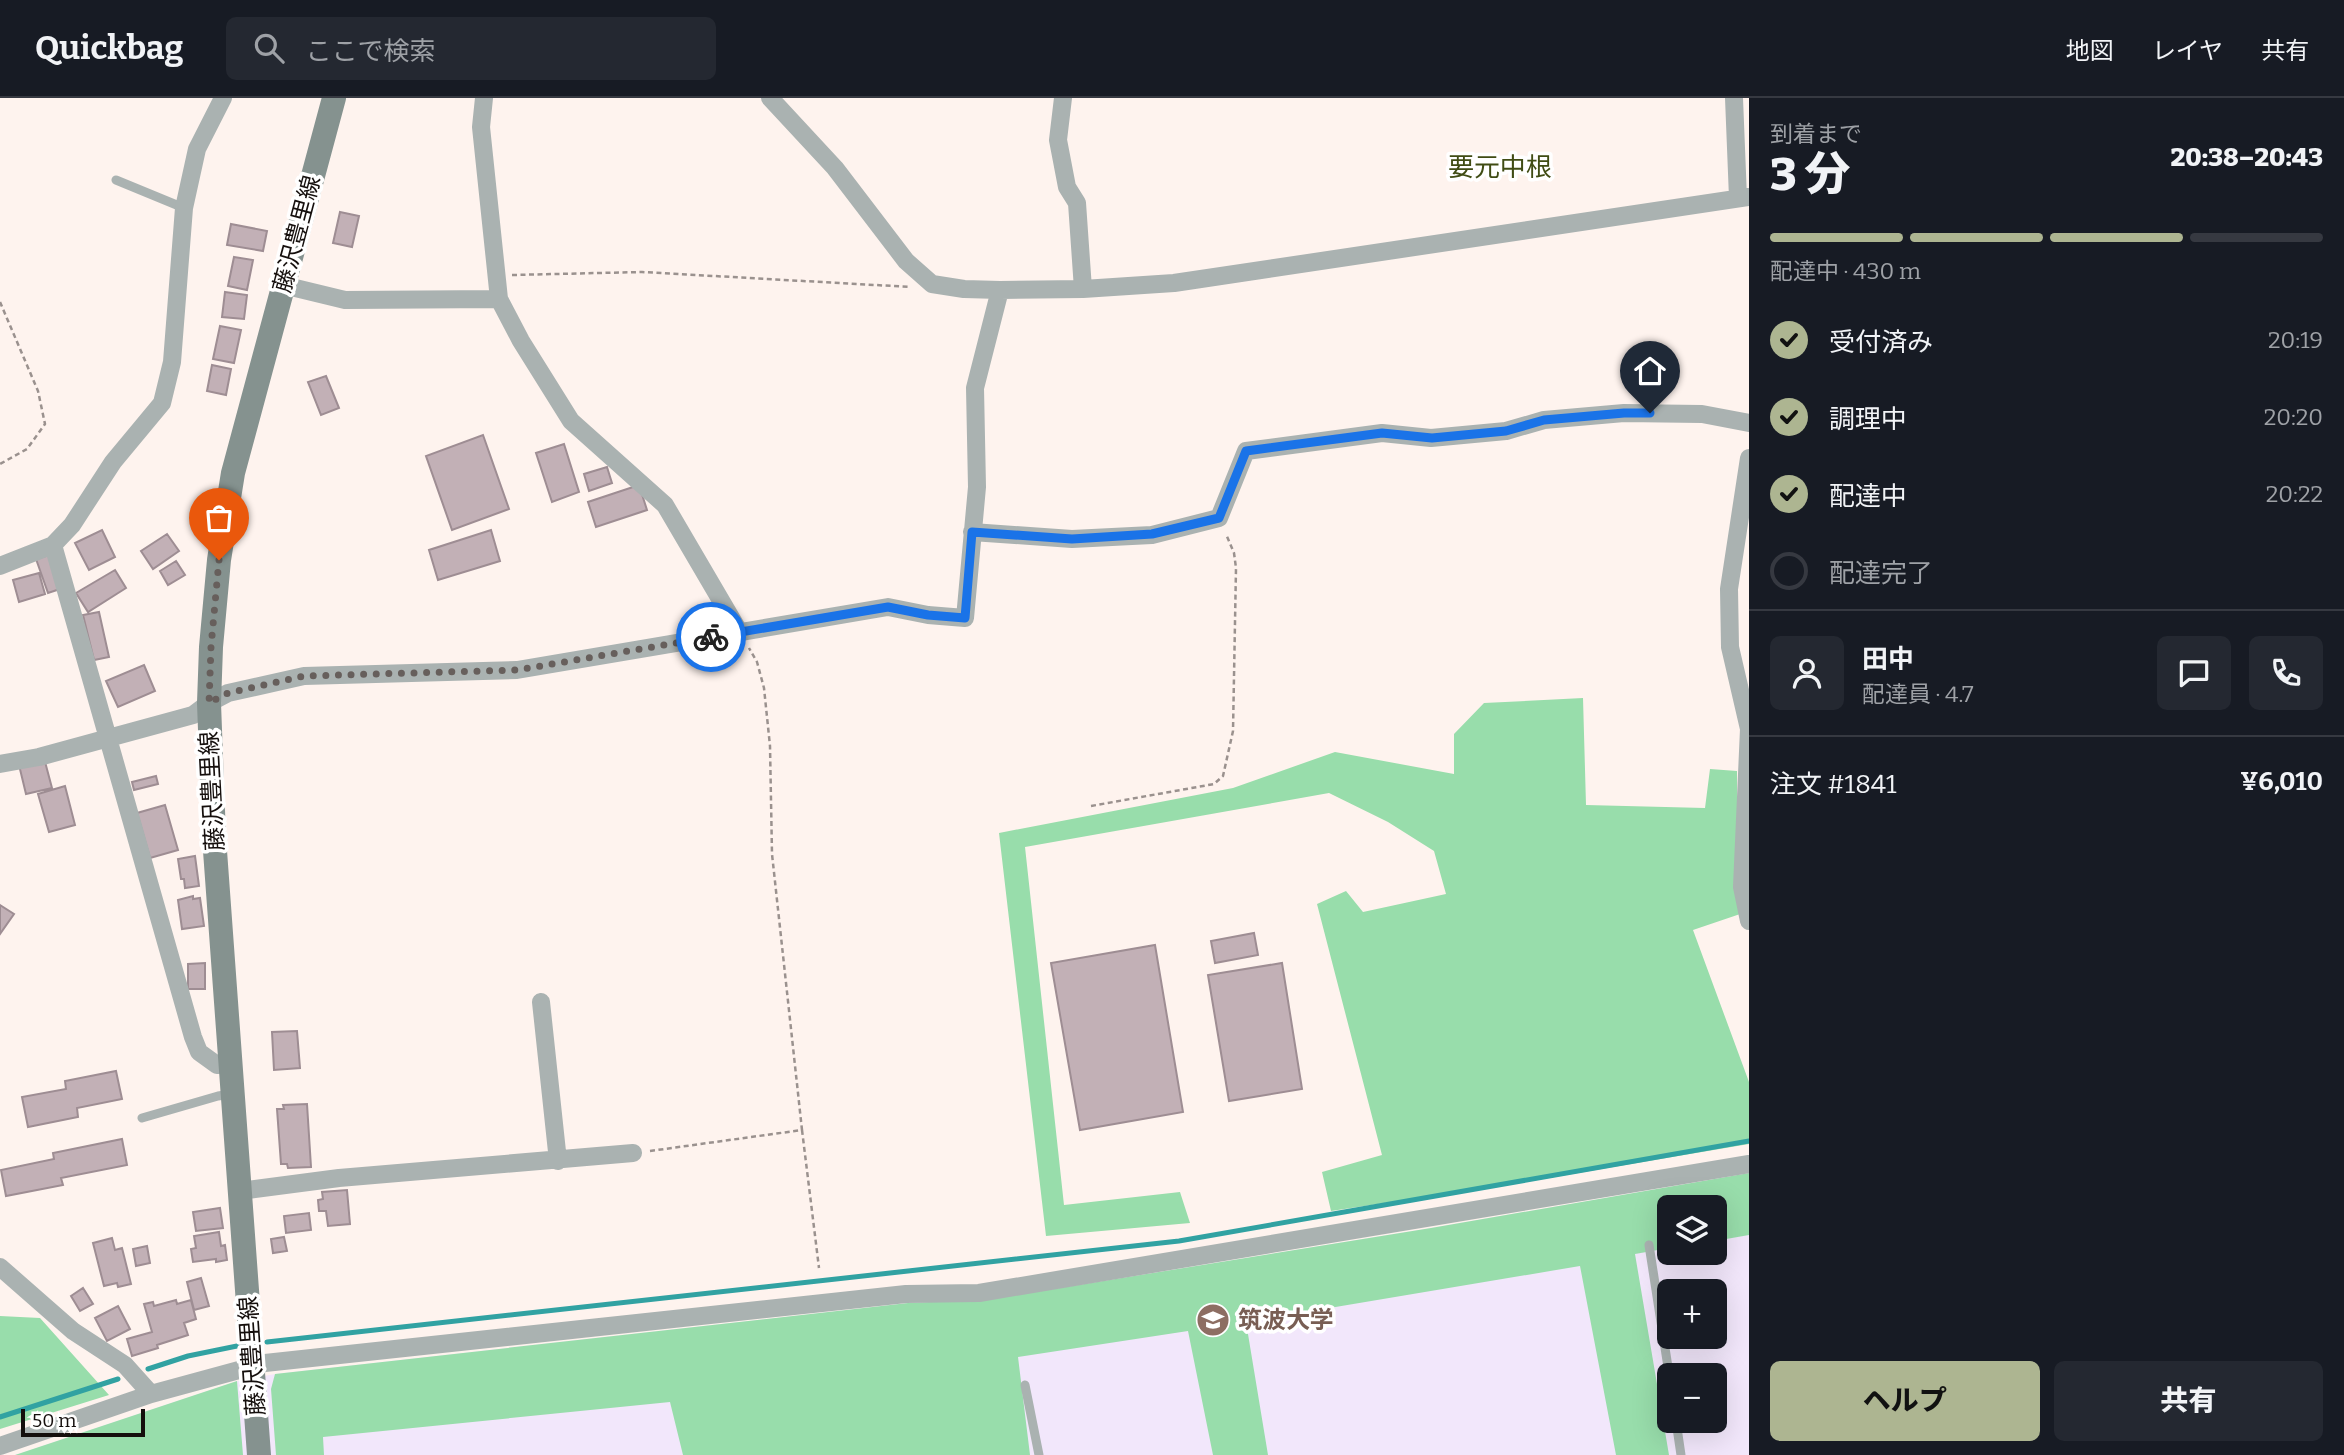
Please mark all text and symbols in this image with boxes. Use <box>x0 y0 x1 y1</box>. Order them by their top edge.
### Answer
search box <box>226 17 716 80</box>
text: Quickbag <box>35 28 184 68</box>
icon: search <box>250 29 288 67</box>
text: ここで検索 <box>306 36 436 67</box>
text: 地図 <box>2066 37 2114 65</box>
text: レイヤ <box>2152 37 2223 65</box>
text: 共有 <box>2261 37 2309 65</box>
text: 到着まで <box>1770 120 1862 148</box>
text: 20:38–20:43 <box>2170 142 2323 173</box>
text: 3 分 <box>1770 147 1850 202</box>
district label: 要元中根 <box>1448 152 1552 183</box>
street label: 藤沢豊里線 <box>268 172 326 296</box>
text: 配達中 · 430 m <box>1770 257 1921 285</box>
icon: check <box>1770 321 1808 359</box>
text: 20:19 <box>2268 326 2323 354</box>
text: 受付済み <box>1829 327 1933 358</box>
pin <box>1620 341 1680 413</box>
icon: home <box>1631 352 1669 390</box>
icon: check <box>1770 398 1808 436</box>
text: 20:20 <box>2264 403 2323 431</box>
text: 調理中 <box>1829 404 1907 435</box>
icon: check <box>1770 475 1808 513</box>
text: 20:22 <box>2266 480 2323 508</box>
text: 配達中 <box>1829 481 1907 512</box>
pin <box>189 488 249 560</box>
icon: bag <box>200 499 238 537</box>
text: 配達完了 <box>1829 558 1933 589</box>
courier <box>676 602 746 672</box>
icon: bike <box>692 618 730 656</box>
button: person <box>1770 636 1844 710</box>
button: chat <box>2157 636 2231 710</box>
button: phone <box>2249 636 2323 710</box>
text: 田中 <box>1862 644 1914 675</box>
text: 配達員 · 4.7 <box>1862 680 1974 708</box>
street label: 藤沢豊里線 <box>195 730 229 852</box>
text: ¥6,010 <box>2240 766 2323 797</box>
text: 注文 #1841 <box>1770 769 1897 800</box>
map controls <box>1657 1195 1727 1433</box>
button: layers <box>1657 1195 1727 1265</box>
button: + <box>1657 1279 1727 1349</box>
street label: 藤沢豊里線 <box>234 1295 270 1417</box>
school or university icon: 筑波大学 <box>1194 1301 1232 1339</box>
place label: 筑波大学 <box>1238 1306 1334 1334</box>
button: ヘルプ <box>1770 1361 2040 1441</box>
button: 共有 <box>2054 1361 2323 1441</box>
button: − <box>1657 1363 1727 1433</box>
scale bar <box>21 1406 145 1438</box>
text: 50 m <box>32 1409 76 1432</box>

